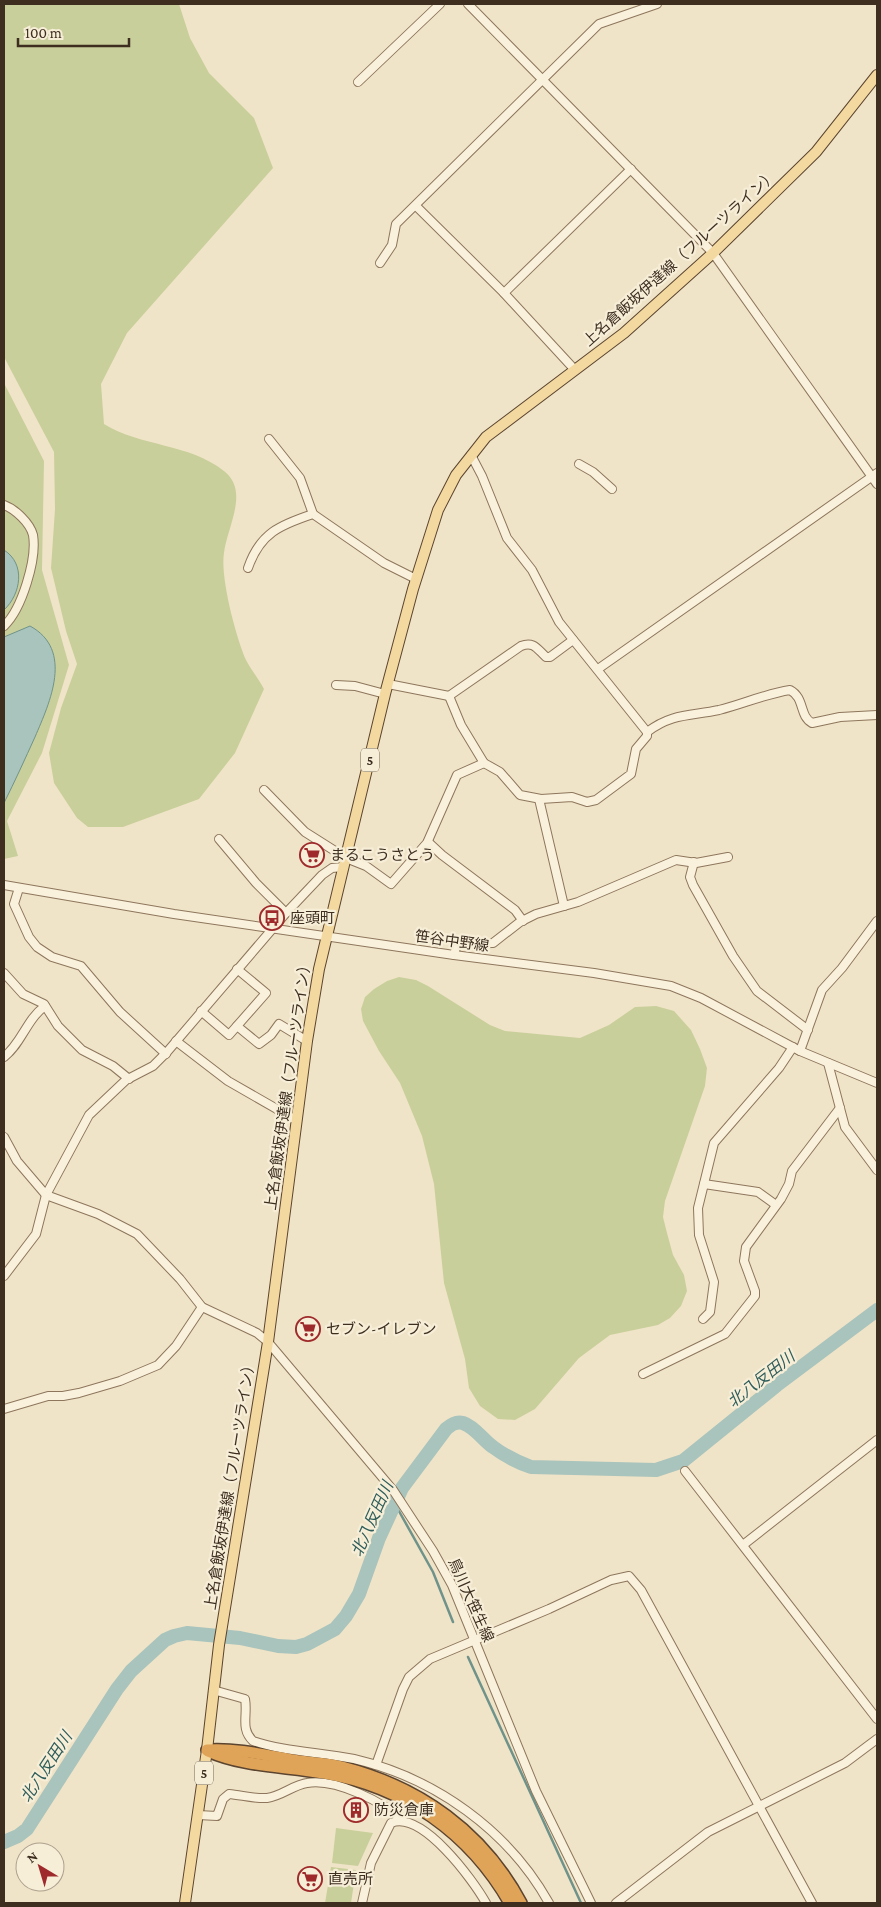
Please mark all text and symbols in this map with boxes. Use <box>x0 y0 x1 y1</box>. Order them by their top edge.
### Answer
scale bar <box>18 15 129 47</box>
text: 100 m <box>25 25 62 41</box>
street label: 上名倉飯坂伊達線（フルーツライン） <box>580 167 780 349</box>
road number: 5 <box>361 748 379 772</box>
supermarket icon: まるこうさとう <box>299 842 325 868</box>
place label: まるこうさとう <box>330 847 435 863</box>
bus stop icon: 座頭町 <box>259 905 285 931</box>
place label: 座頭町 <box>290 910 335 926</box>
street label: 笹谷中野線 <box>414 928 490 954</box>
street label: 上名倉飯坂伊達線（フルーツライン） <box>262 957 314 1211</box>
supermarket icon: セブン-イレブン <box>295 1316 321 1342</box>
place label: セブン-イレブン <box>326 1321 436 1337</box>
water label: 北八反田川 <box>724 1346 799 1410</box>
street label: 上名倉飯坂伊達線（フルーツライン） <box>202 1357 258 1611</box>
water label: 北八反田川 <box>348 1477 397 1559</box>
street label: 鳥川大笹生線 <box>445 1556 497 1644</box>
water label: 北八反田川 <box>17 1727 76 1805</box>
road number: 5 <box>195 1762 213 1785</box>
building icon: 防災倉庫 <box>343 1797 369 1823</box>
place label: 防災倉庫 <box>374 1802 434 1818</box>
north arrow <box>15 1842 65 1892</box>
text: N <box>23 1847 41 1866</box>
supermarket icon: 直売所 <box>297 1866 323 1892</box>
place label: 直売所 <box>328 1870 373 1887</box>

